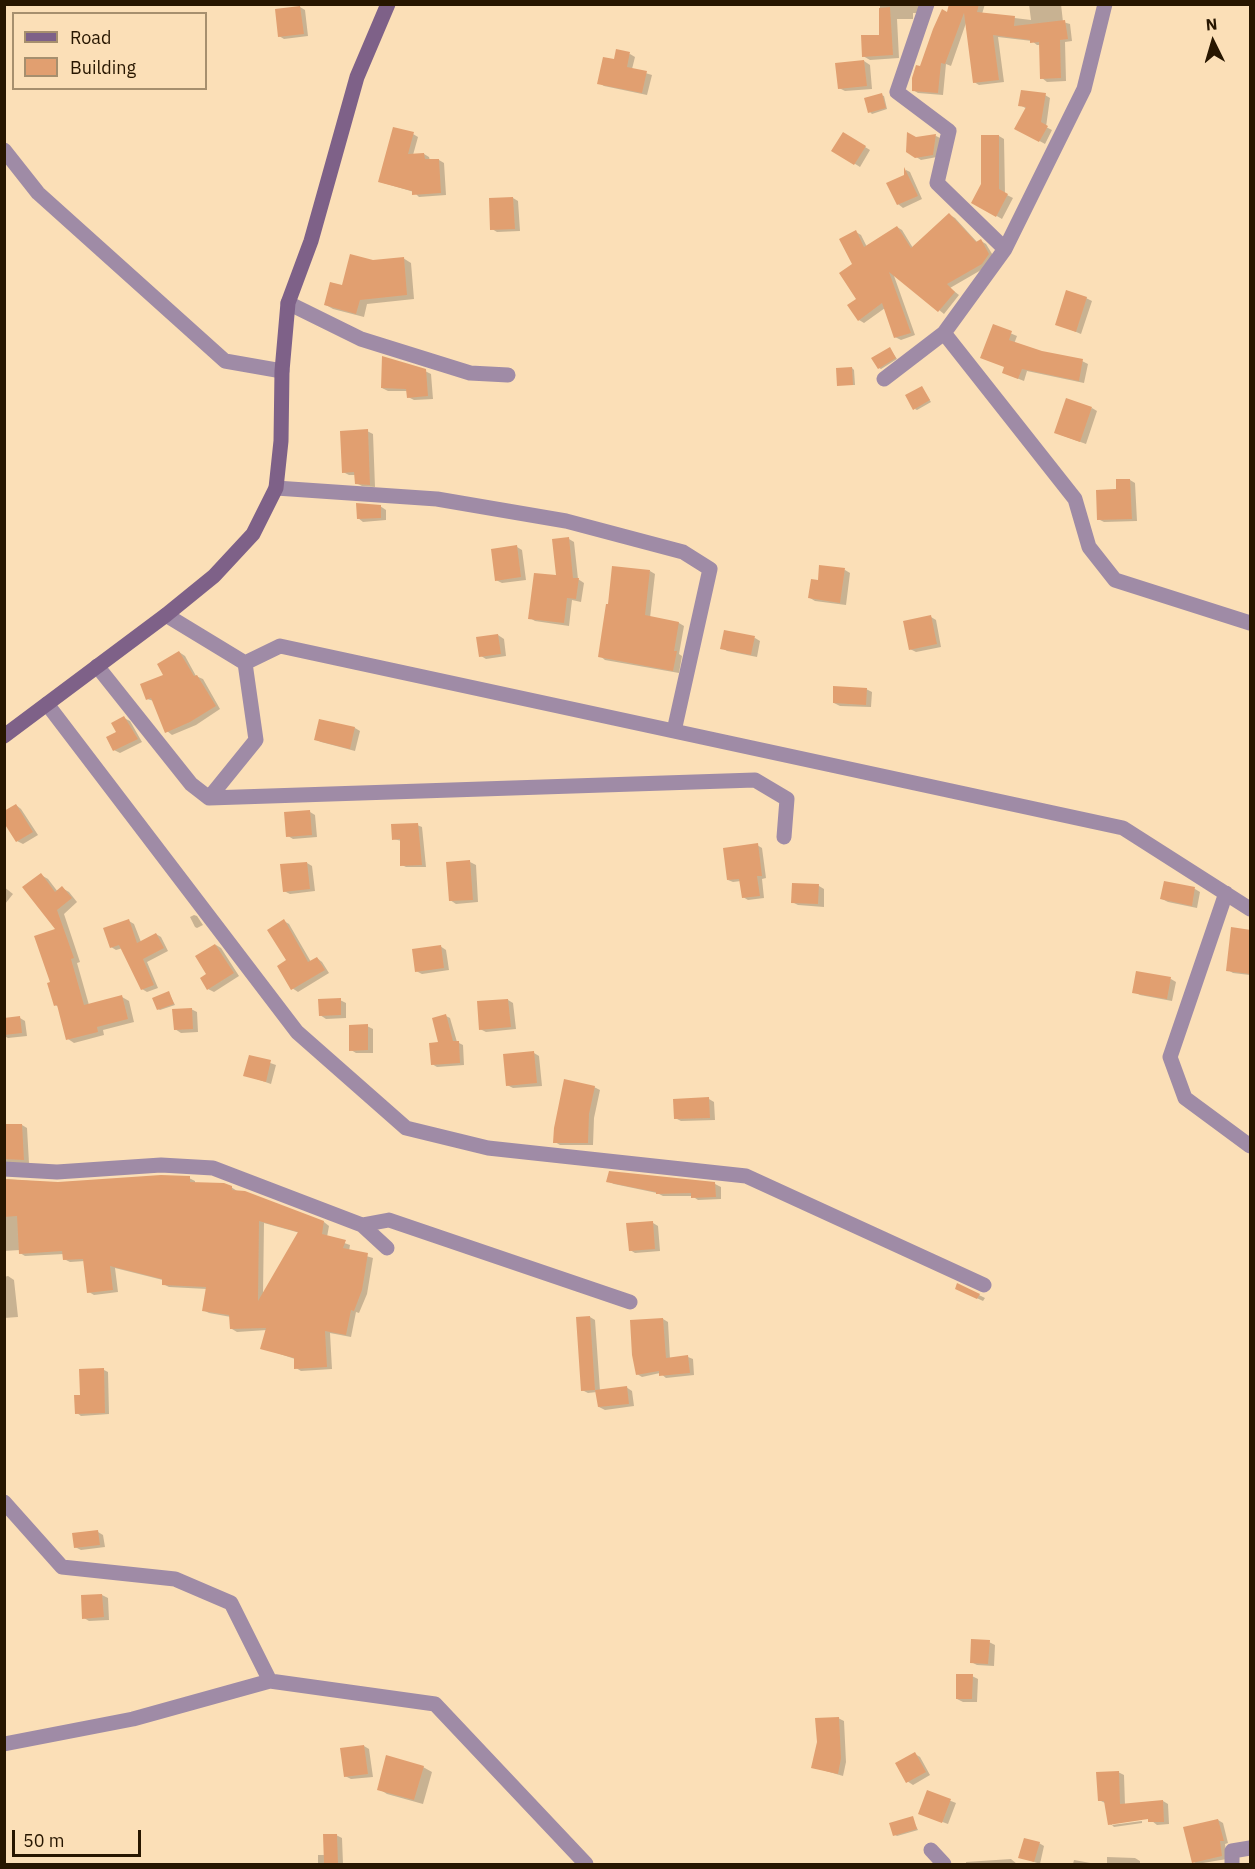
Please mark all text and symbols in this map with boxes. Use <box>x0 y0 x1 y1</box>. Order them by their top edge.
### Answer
legend <box>12 12 207 90</box>
north arrow <box>1183 12 1243 72</box>
text: N <box>1205 14 1218 35</box>
text: Road <box>70 26 111 49</box>
text: Building <box>70 56 136 79</box>
scale bar <box>15 1818 144 1856</box>
text: 50 m <box>23 1829 65 1852</box>

